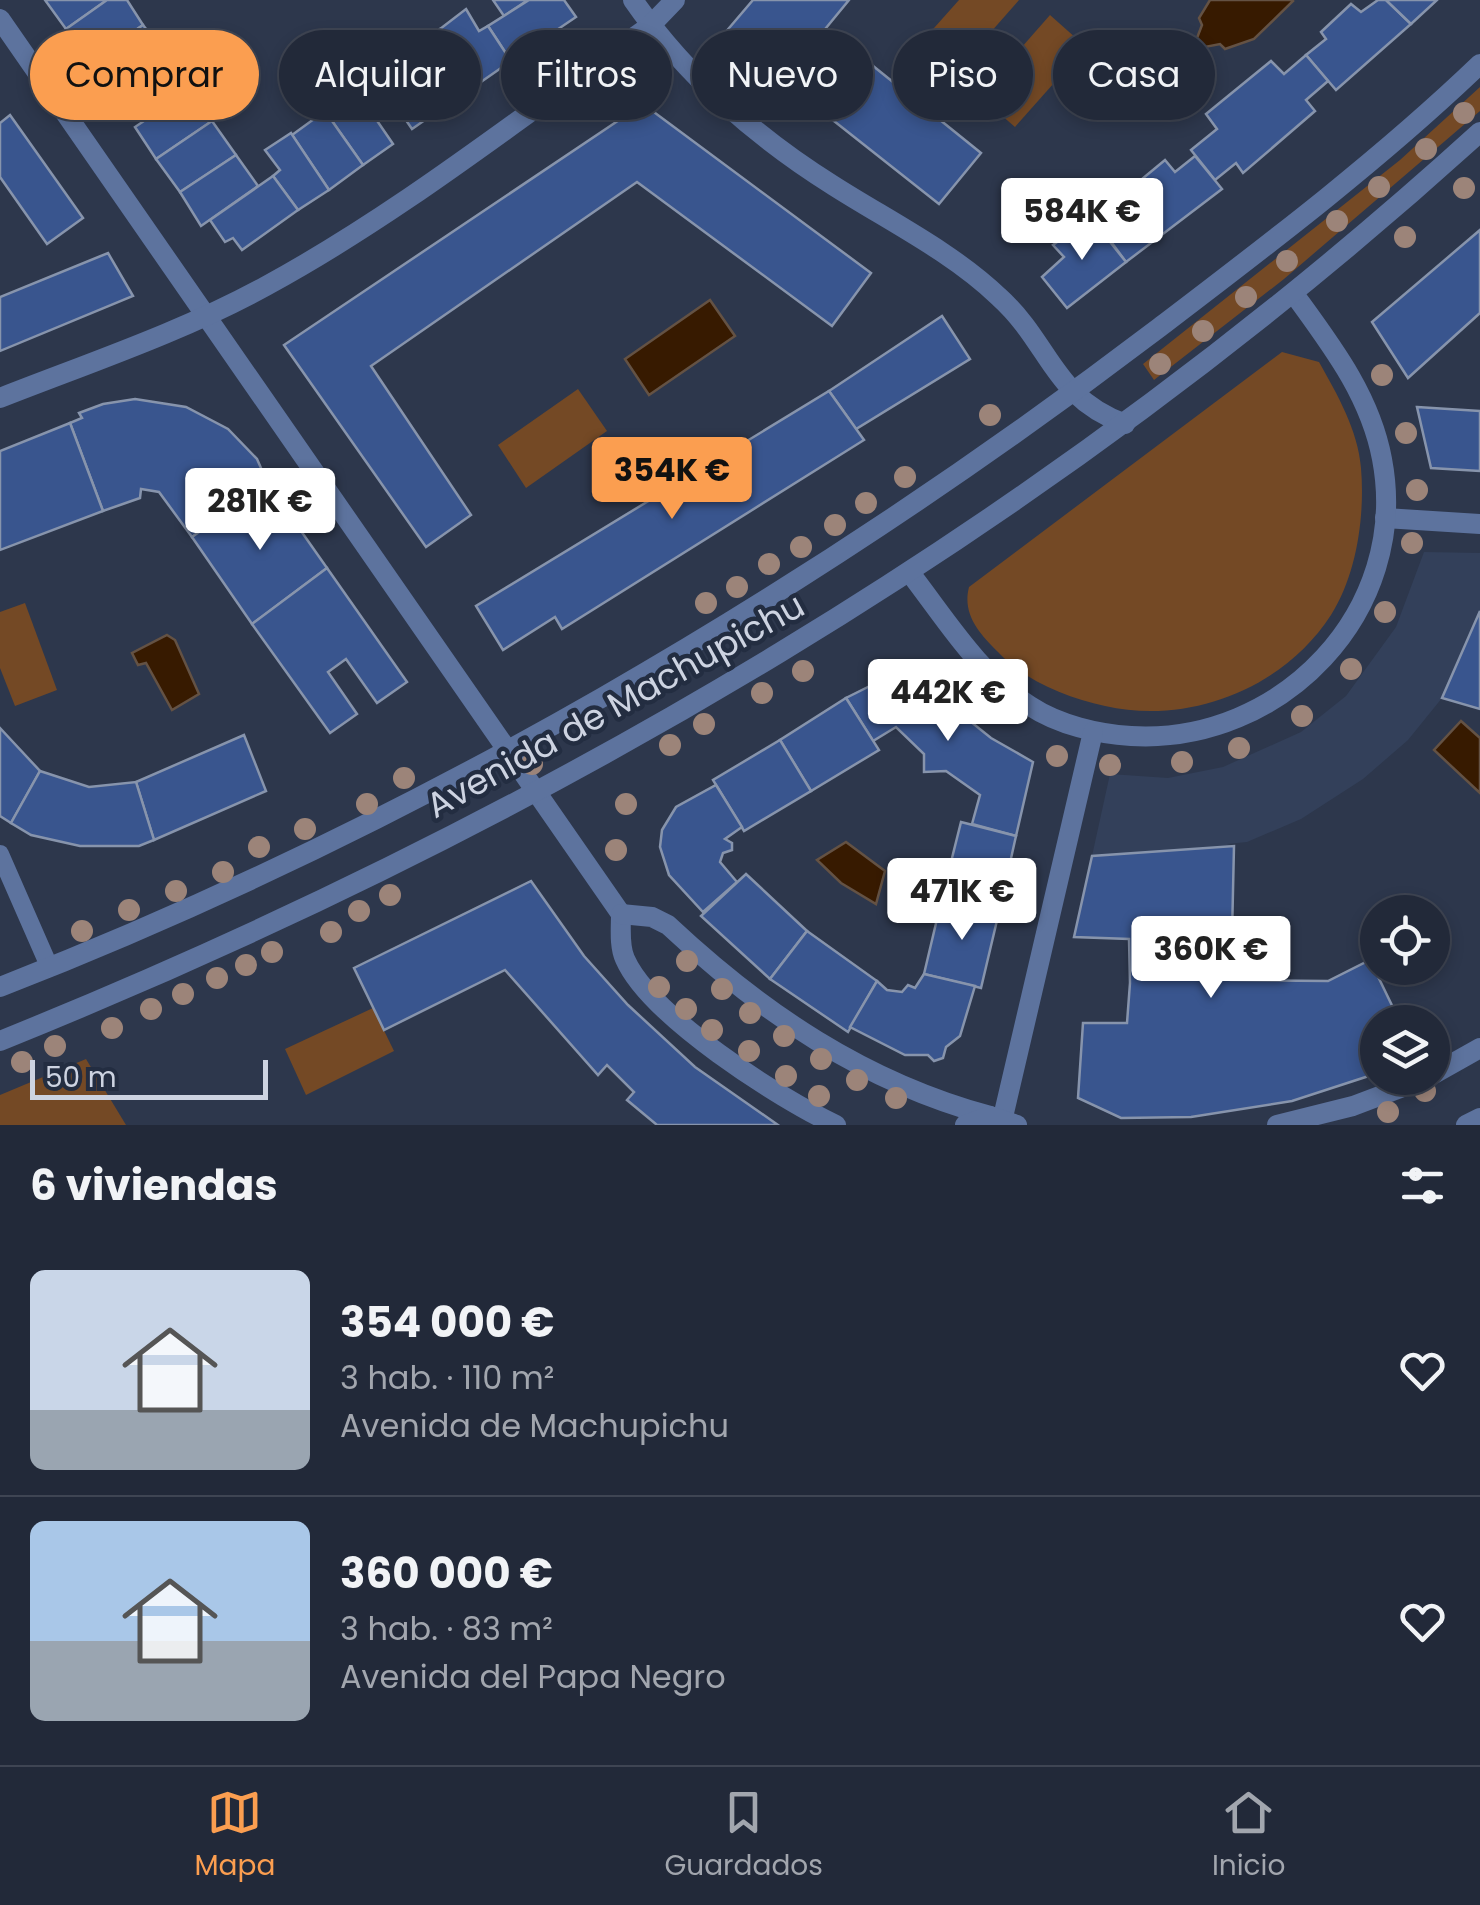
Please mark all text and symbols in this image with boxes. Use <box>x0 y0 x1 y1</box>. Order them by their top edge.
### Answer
chip: Comprar <box>30 30 259 120</box>
chip: Alquilar <box>279 30 481 120</box>
chip: Filtros <box>501 30 672 120</box>
chip: Nuevo <box>692 30 873 120</box>
chip: Piso <box>893 30 1033 120</box>
chip: Casa <box>1053 30 1215 120</box>
pin: 584K € <box>1001 178 1163 263</box>
text: 584K € <box>1023 188 1141 233</box>
pin: 354K € <box>591 437 753 522</box>
text: 354K € <box>614 447 730 492</box>
pin: 281K € <box>179 468 341 553</box>
text: 281K € <box>207 478 313 523</box>
street label: Avenida de Machupichu <box>417 580 813 830</box>
pin: 442K € <box>867 659 1029 744</box>
text: 442K € <box>890 669 1006 714</box>
pin: 471K € <box>881 858 1043 943</box>
text: 471K € <box>909 868 1015 913</box>
map controls <box>1360 895 1450 1095</box>
button: locate <box>1360 895 1450 985</box>
pin: 360K € <box>1130 916 1292 1001</box>
text: 360K € <box>1153 926 1269 971</box>
button: layers <box>1360 1005 1450 1095</box>
scale bar <box>30 1055 268 1100</box>
text: 50 m <box>45 1058 116 1097</box>
text: 6 viviendas <box>30 1156 278 1215</box>
icon: filters <box>1395 1158 1450 1213</box>
text: 354 000 € <box>340 1293 555 1352</box>
icon: home <box>110 1310 230 1430</box>
icon: heart <box>1395 1343 1450 1398</box>
text: 3 hab. · 110 m² <box>340 1355 554 1400</box>
text: Avenida de Machupichu <box>340 1403 729 1448</box>
text: 360 000 € <box>340 1544 553 1603</box>
icon: home <box>110 1561 230 1681</box>
icon: heart <box>1395 1594 1450 1649</box>
text: 3 hab. · 83 m² <box>340 1606 553 1651</box>
text: Avenida del Papa Negro <box>340 1654 726 1699</box>
tab: Mapa <box>195 1785 275 1887</box>
tab: Guardados <box>664 1785 823 1887</box>
tab: Inicio <box>1212 1785 1285 1887</box>

